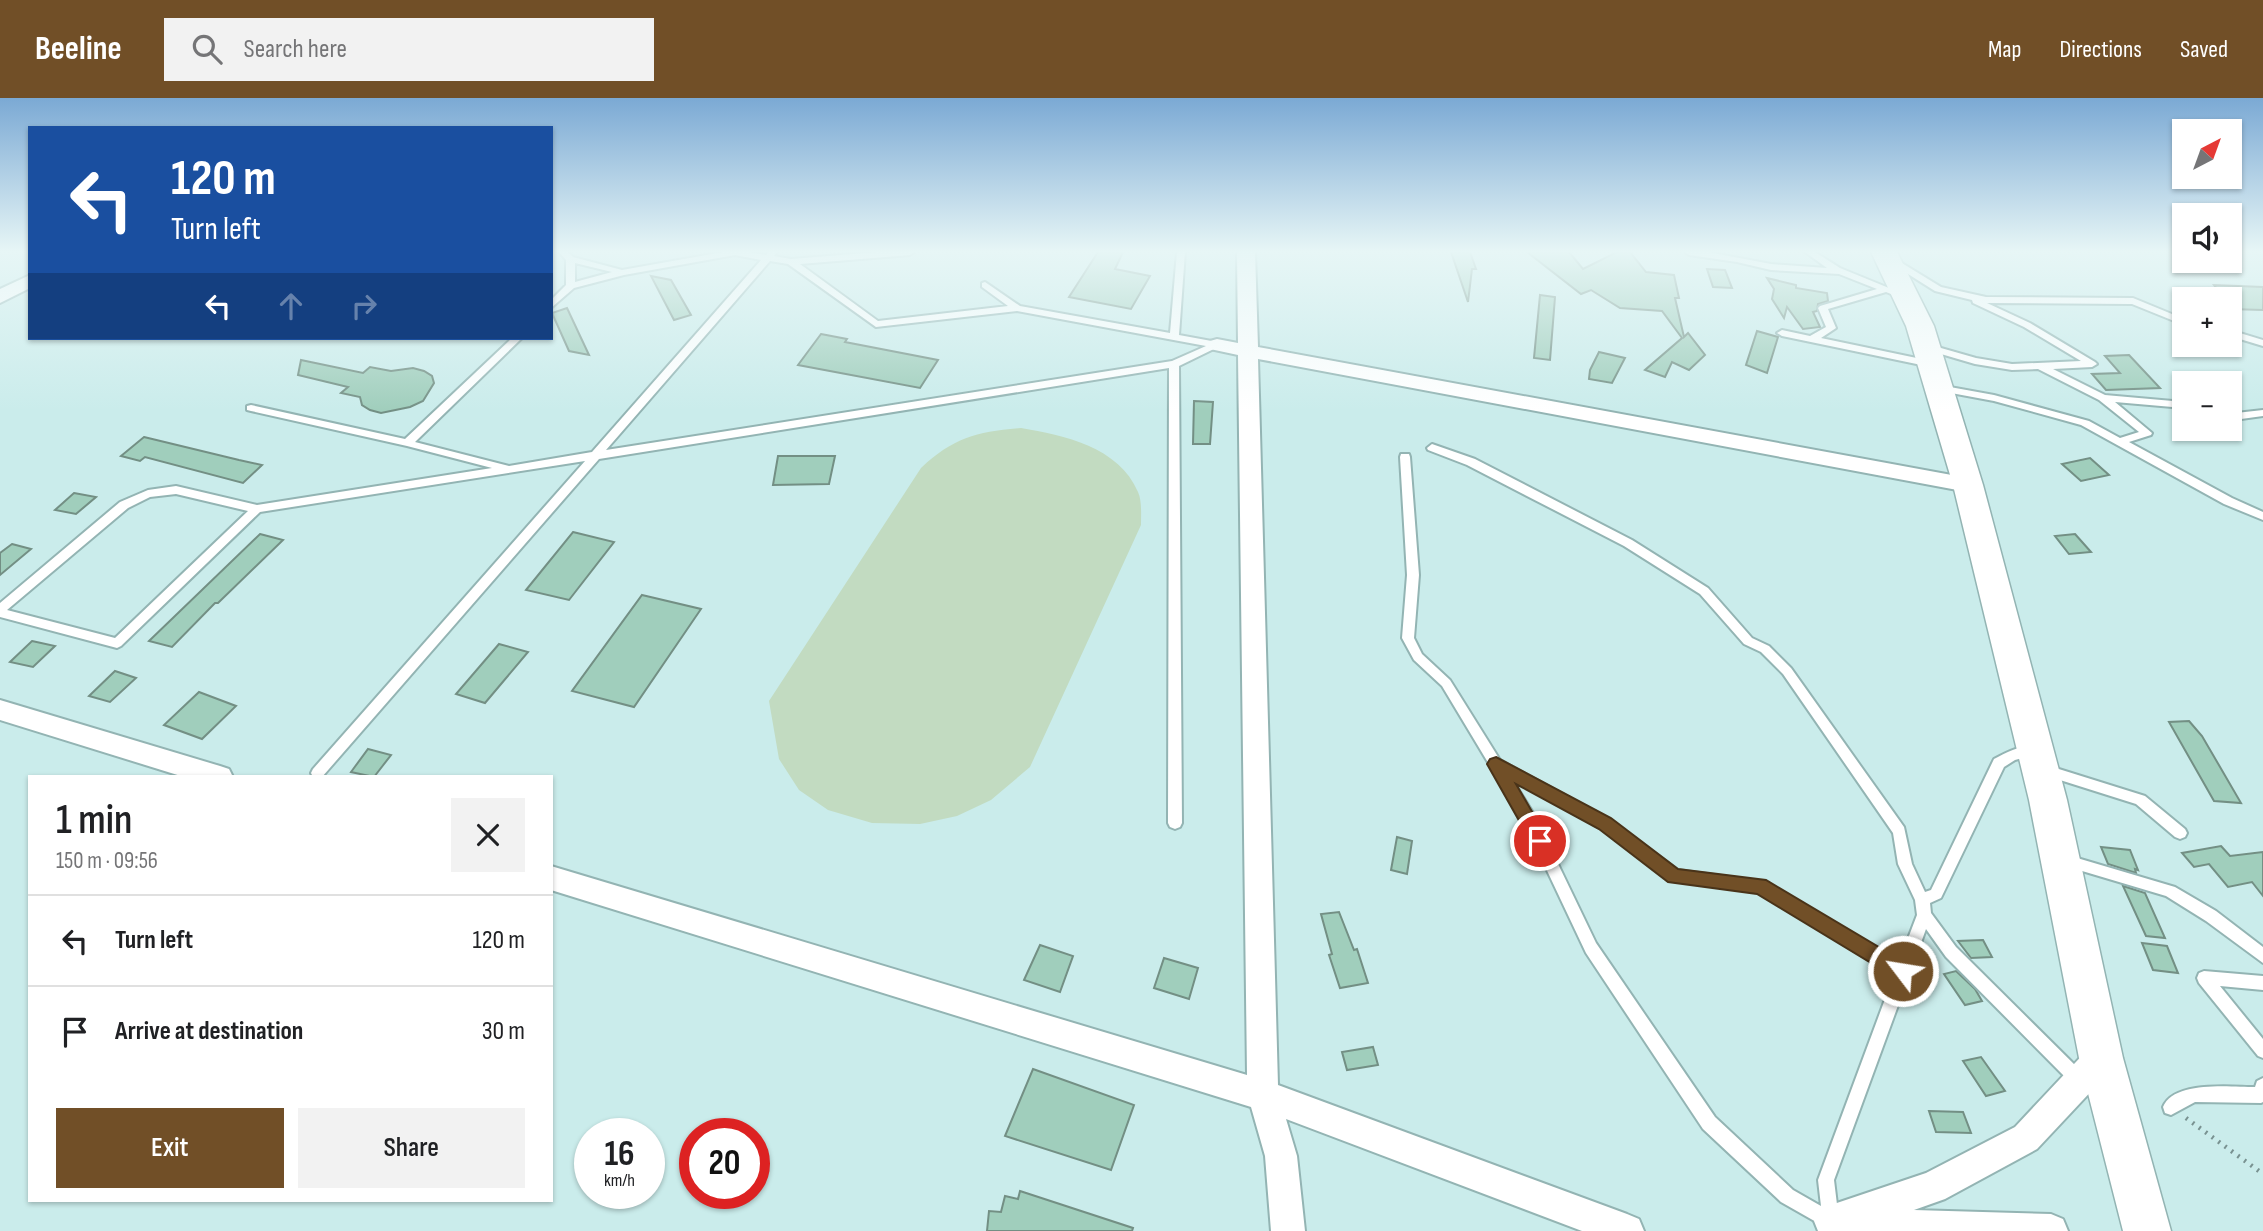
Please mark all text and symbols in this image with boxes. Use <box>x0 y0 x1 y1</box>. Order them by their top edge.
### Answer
search box <box>164 18 654 81</box>
text: Beeline <box>35 29 122 69</box>
icon: search <box>188 30 226 68</box>
text: Search here <box>244 34 347 65</box>
text: Map <box>1988 35 2021 64</box>
text: Directions <box>2059 35 2142 64</box>
text: Saved <box>2180 35 2228 64</box>
north arrow <box>2172 119 2242 189</box>
map controls <box>2172 119 2242 441</box>
text: 120 m <box>171 150 276 209</box>
icon: left <box>56 154 147 245</box>
button: sound <box>2172 203 2242 273</box>
text: Turn left <box>171 210 261 249</box>
icon: left <box>199 287 237 325</box>
icon: ahead <box>272 287 310 325</box>
icon: right <box>345 287 383 325</box>
button: + <box>2172 287 2242 357</box>
button: − <box>2172 371 2242 441</box>
text: 1 min <box>56 795 132 846</box>
button: close <box>451 798 525 872</box>
pin <box>1510 811 1570 871</box>
icon: arrive <box>1521 822 1559 860</box>
text: 150 m · 09:56 <box>56 847 158 875</box>
icon: left <box>56 922 94 960</box>
text: Turn left <box>115 925 193 956</box>
text: 120 m <box>472 925 525 956</box>
position arrow <box>1866 934 1940 1008</box>
icon: arrive <box>56 1013 94 1051</box>
text: Arrive at destination <box>115 1016 303 1047</box>
text: 30 m <box>482 1016 525 1047</box>
button: Exit <box>56 1108 284 1188</box>
button: Share <box>298 1108 525 1188</box>
speed limit sign: 20 <box>679 1118 770 1209</box>
text: 16 <box>604 1133 635 1176</box>
text: km/h <box>604 1170 635 1191</box>

